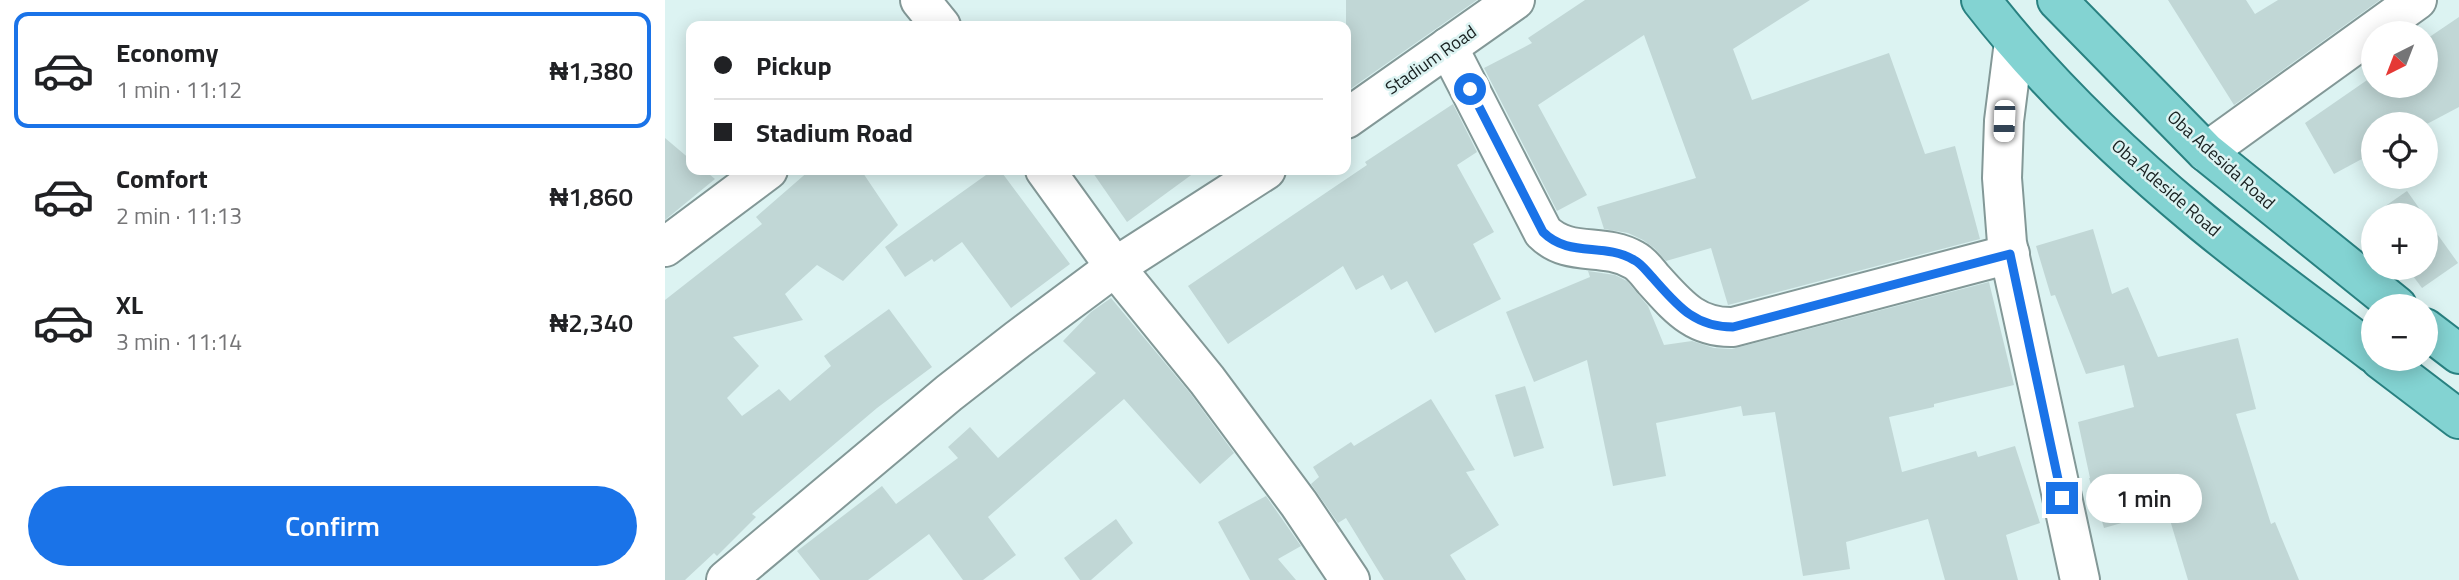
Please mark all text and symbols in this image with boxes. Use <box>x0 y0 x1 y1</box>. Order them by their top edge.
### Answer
street label: Stadium Road <box>1380 18 1482 101</box>
north arrow <box>2361 21 2438 98</box>
map controls <box>2361 21 2438 371</box>
text: Economy <box>116 33 218 72</box>
icon: car <box>32 39 95 102</box>
text: Pickup <box>756 46 832 85</box>
text: ₦1,380 <box>550 51 633 90</box>
text: 1 min · 11:12 <box>116 72 242 107</box>
route start <box>1454 73 1486 105</box>
car <box>1993 100 2016 142</box>
street label: Oba Adesida Road <box>2161 104 2281 216</box>
button: locate <box>2361 112 2438 189</box>
text: Stadium Road <box>756 113 913 152</box>
street label: Oba Adeside Road <box>2106 132 2227 243</box>
text: Comfort <box>116 159 208 198</box>
icon: car <box>32 165 95 228</box>
text: ₦1,860 <box>550 177 633 216</box>
text: 2 min · 11:13 <box>116 198 242 233</box>
button: + <box>2361 203 2438 280</box>
text: XL <box>116 285 143 324</box>
icon: car <box>32 291 95 354</box>
button: − <box>2361 294 2438 371</box>
text: ₦2,340 <box>550 303 633 342</box>
text: 3 min · 11:14 <box>116 324 242 359</box>
callout: 1 min <box>2087 474 2202 522</box>
text: 1 min <box>2116 481 2172 516</box>
route end <box>2046 482 2078 514</box>
button: Confirm <box>28 486 637 566</box>

